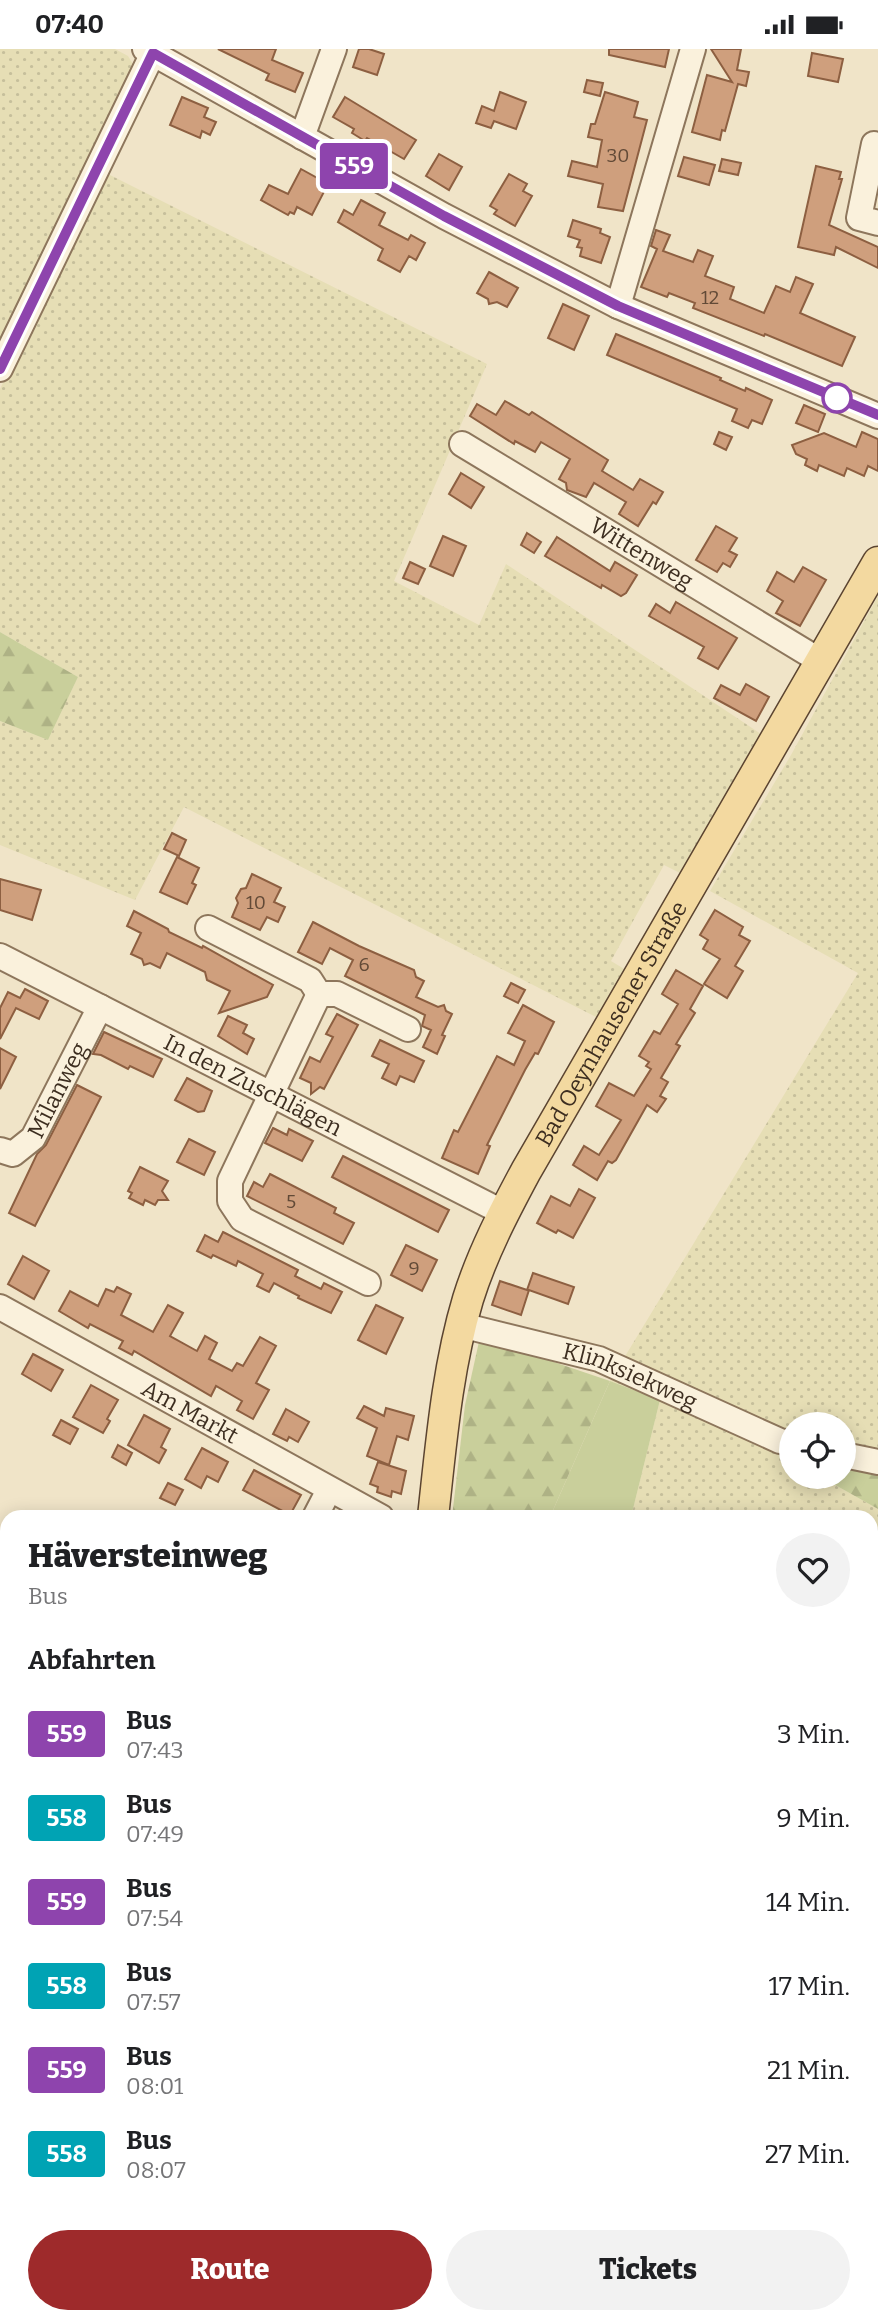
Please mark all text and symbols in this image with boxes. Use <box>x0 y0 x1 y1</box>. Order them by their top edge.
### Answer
text: 07:40 <box>35 9 104 40</box>
line badge: 559 <box>314 143 394 189</box>
house number: 30 <box>606 144 630 167</box>
text: 559 <box>334 152 374 180</box>
house number: 12 <box>701 286 719 309</box>
unlabelled marker <box>822 383 852 413</box>
street label: Wittenweg <box>585 511 699 595</box>
house number: 10 <box>246 891 266 914</box>
street label: Bad Oeynhausener Straße <box>529 896 693 1151</box>
house number: 6 <box>358 953 370 976</box>
street label: In den Zuschlägen <box>159 1028 347 1142</box>
street label: Milanweg <box>21 1037 94 1143</box>
house number: 5 <box>286 1190 296 1213</box>
house number: 9 <box>408 1257 420 1280</box>
street label: Klinksiekweg <box>560 1337 702 1416</box>
street label: Am Markt <box>137 1374 243 1450</box>
map controls <box>779 1412 856 1489</box>
button: locate <box>779 1412 856 1489</box>
button: heart <box>776 1533 850 1607</box>
text: Häversteinweg <box>28 1536 267 1576</box>
text: Bus <box>28 1582 68 1610</box>
text: Abfahrten <box>28 1645 155 1676</box>
text: Bus <box>126 1705 172 1736</box>
text: 3 Min. <box>777 1719 850 1750</box>
text: 559 <box>46 1720 87 1748</box>
text: 07:43 <box>126 1736 184 1764</box>
text: Bus <box>126 1789 172 1820</box>
text: 9 Min. <box>777 1803 850 1834</box>
text: 558 <box>46 1804 87 1832</box>
text: 07:49 <box>126 1820 184 1848</box>
text: Bus <box>126 1873 172 1904</box>
text: 14 Min. <box>766 1887 850 1918</box>
text: 559 <box>46 1888 87 1916</box>
text: 07:54 <box>126 1904 183 1932</box>
text: Bus <box>126 1957 172 1988</box>
text: 17 Min. <box>768 1971 850 2002</box>
text: 558 <box>46 1972 87 2000</box>
text: 07:57 <box>126 1988 181 2016</box>
text: Bus <box>126 2041 172 2072</box>
text: 21 Min. <box>767 2055 850 2086</box>
text: 559 <box>46 2056 87 2084</box>
text: 08:01 <box>126 2072 183 2100</box>
text: Bus <box>126 2125 172 2156</box>
text: 27 Min. <box>765 2139 850 2170</box>
text: 558 <box>46 2140 87 2168</box>
text: 08:07 <box>126 2156 186 2184</box>
button: Route <box>28 2230 432 2310</box>
button: Tickets <box>446 2230 850 2310</box>

